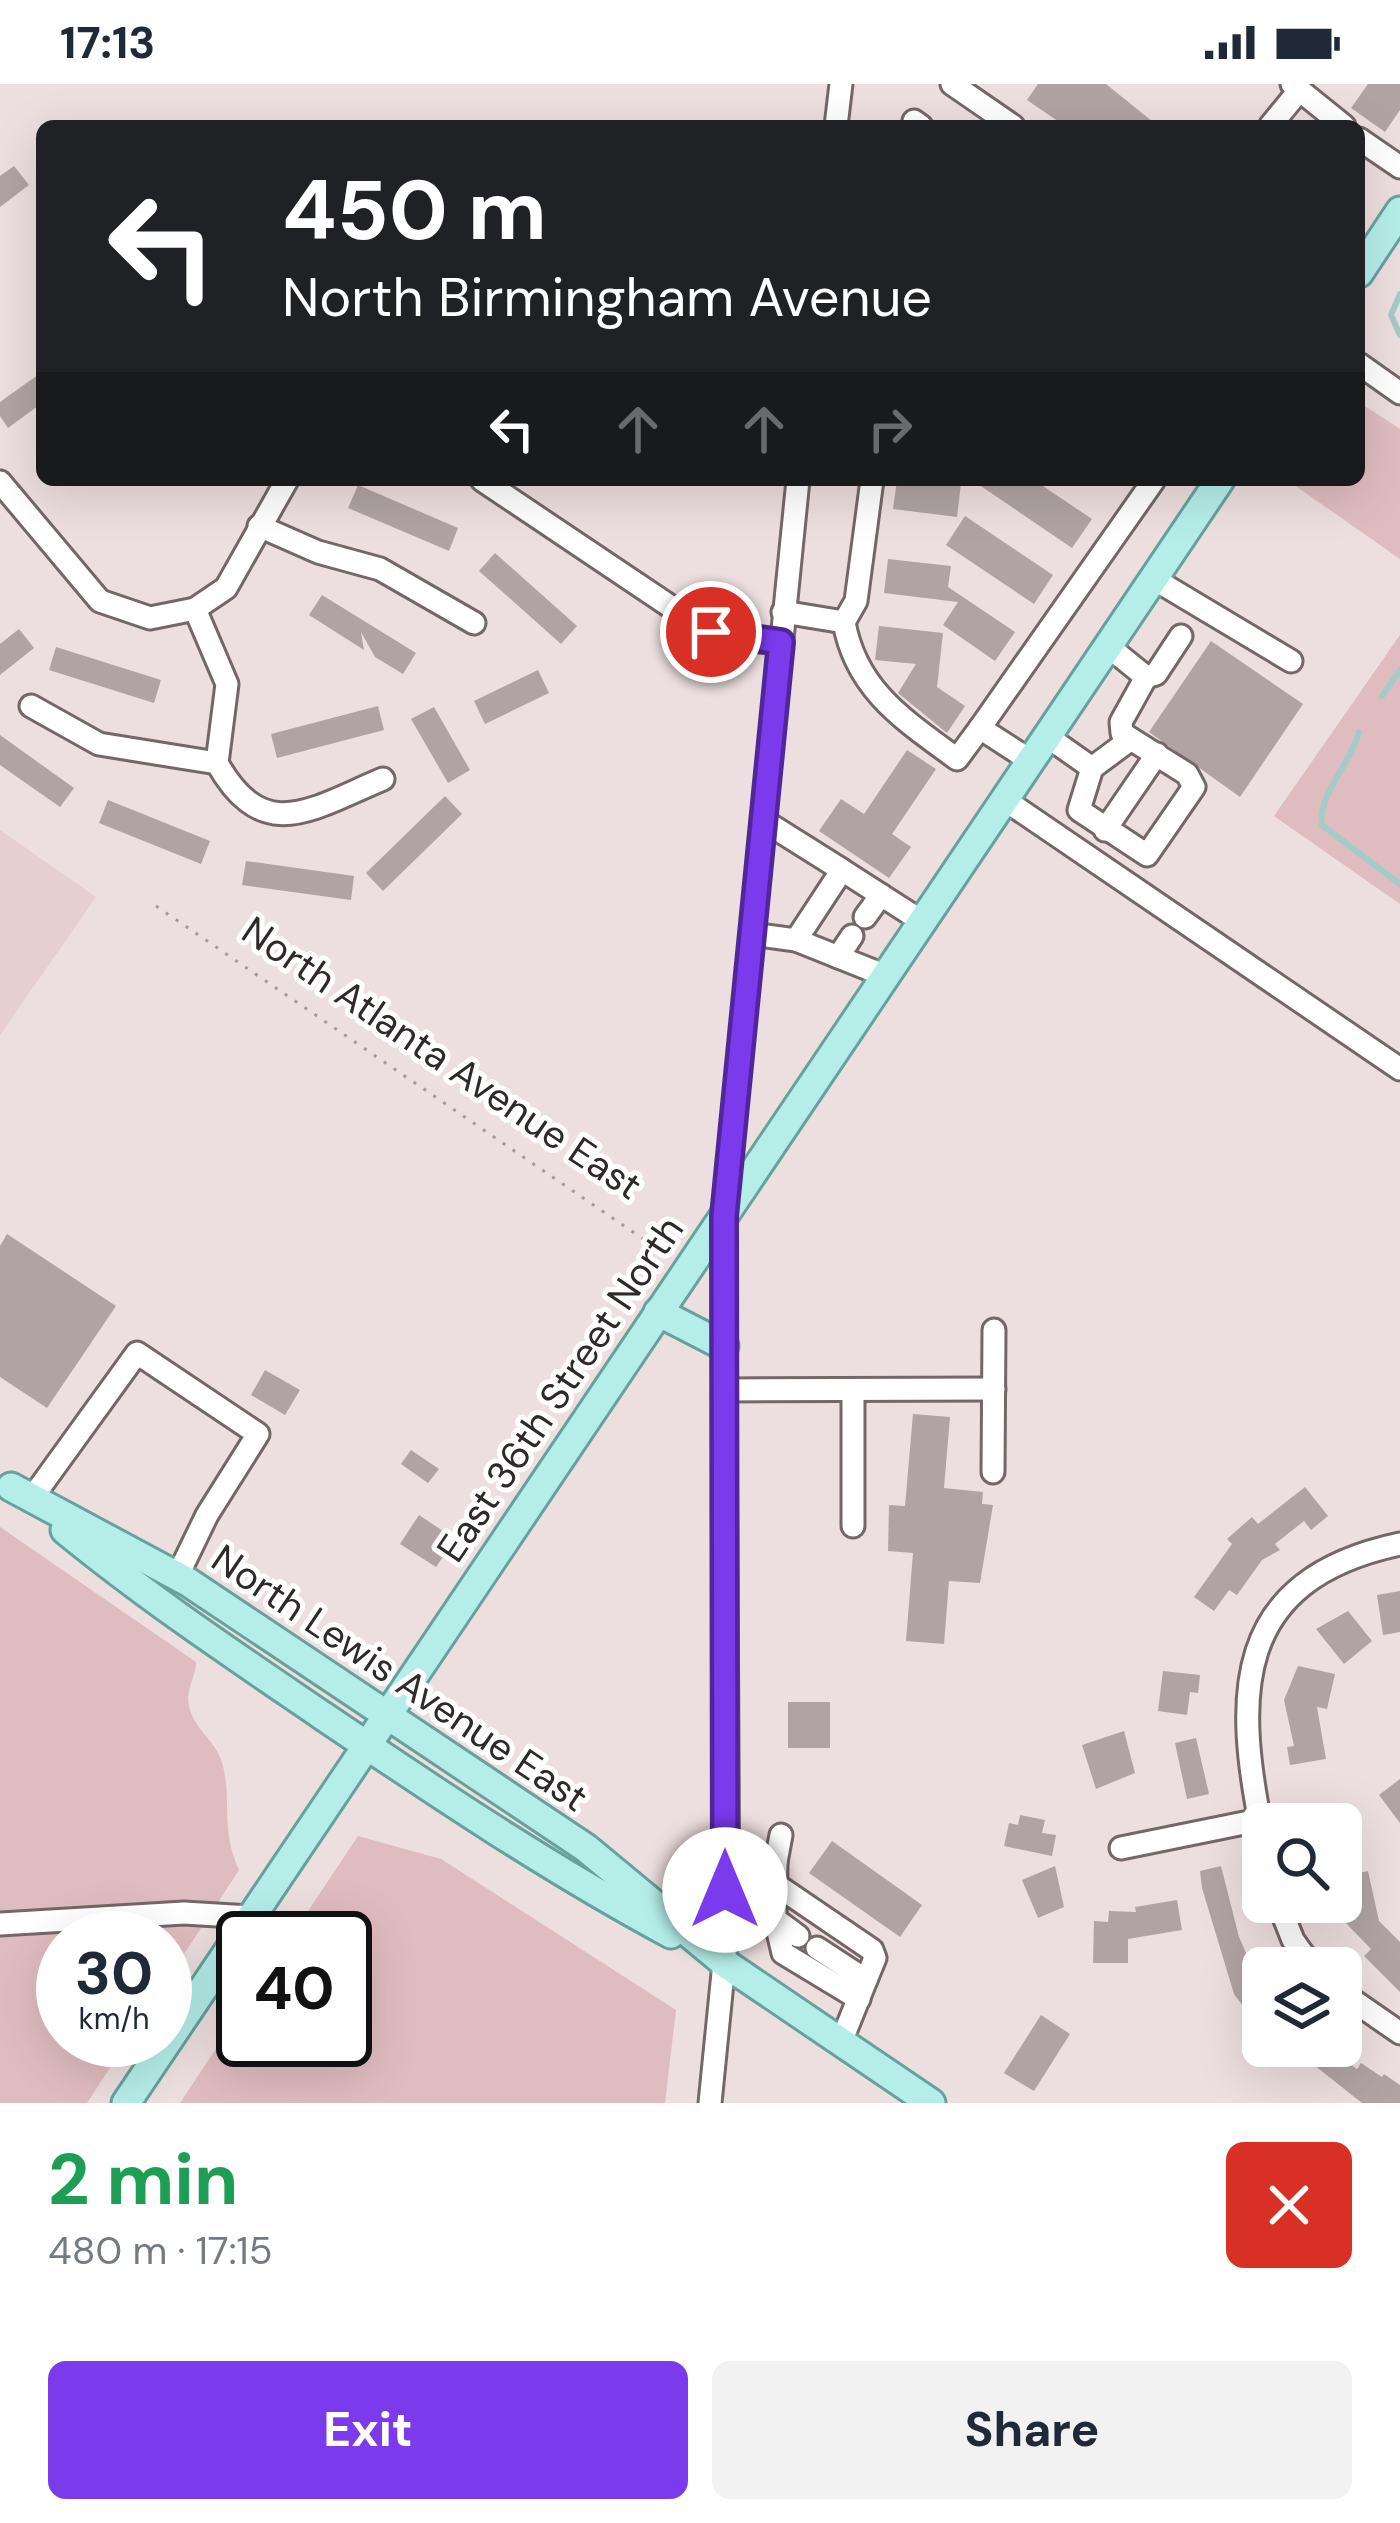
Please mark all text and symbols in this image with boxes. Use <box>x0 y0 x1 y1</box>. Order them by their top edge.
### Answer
text: 17:13 <box>60 13 156 72</box>
text: 450 m <box>282 156 547 265</box>
icon: left <box>84 168 240 324</box>
text: North Birmingham Avenue <box>282 262 932 333</box>
icon: left <box>479 396 545 462</box>
icon: ahead <box>605 396 671 462</box>
icon: ahead <box>731 396 797 462</box>
icon: right <box>857 396 923 462</box>
pin <box>660 581 762 683</box>
icon: arrive <box>678 599 744 665</box>
street label: North Atlanta Avenue East <box>232 905 652 1211</box>
street label: East 36th Street North <box>425 1206 695 1572</box>
street label: North Lewis Avenue East <box>202 1533 598 1823</box>
map controls <box>1242 1803 1362 2067</box>
button: search <box>1242 1803 1362 1923</box>
position arrow <box>662 1827 788 1953</box>
speed limit sign: 40 <box>216 1911 372 2067</box>
text: 30 <box>75 1934 153 2013</box>
button: layers <box>1242 1947 1362 2067</box>
text: km/h <box>79 1999 149 2038</box>
text: 2 min <box>48 2133 238 2226</box>
button: close <box>1226 2142 1352 2268</box>
text: 480 m · 17:15 <box>48 2225 272 2276</box>
button: Exit <box>48 2361 688 2499</box>
button: Share <box>712 2361 1352 2499</box>

